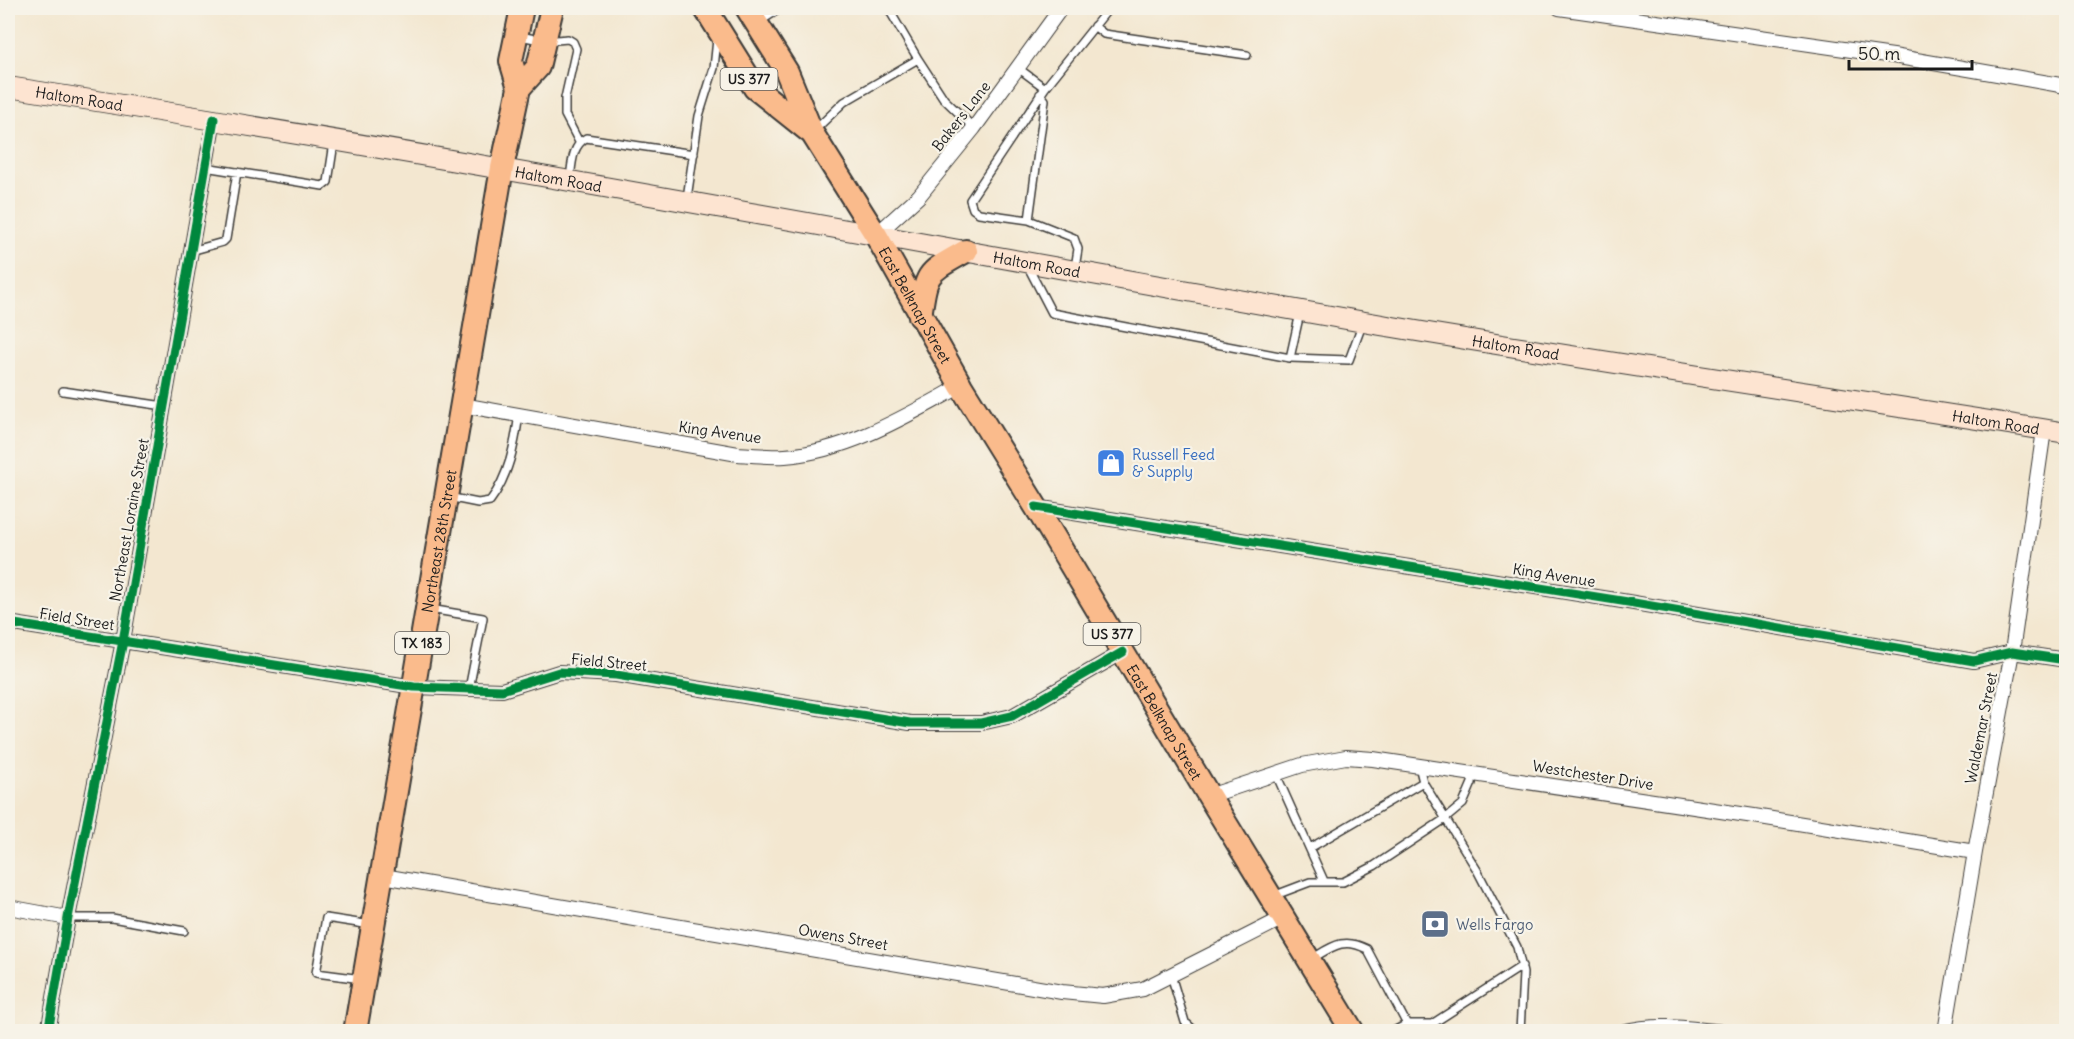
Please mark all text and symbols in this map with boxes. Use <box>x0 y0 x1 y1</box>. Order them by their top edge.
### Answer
scale bar <box>1849 33 1972 71</box>
text: 50 m <box>1858 42 1900 65</box>
road number: US 377 <box>720 68 777 90</box>
street label: Bakers Lane <box>928 77 994 155</box>
street label: Haltom Road <box>34 82 124 115</box>
street label: Haltom Road <box>513 162 604 196</box>
street label: East Belknap Street <box>875 243 956 367</box>
street label: Haltom Road <box>992 247 1082 281</box>
street label: Haltom Road <box>1471 331 1561 364</box>
street label: Haltom Road <box>1951 406 2041 438</box>
street label: King Avenue <box>677 417 763 447</box>
street label: Northeast Loraine Street <box>105 437 153 603</box>
place label: Russell Feed & Supply <box>1132 445 1215 481</box>
shop icon: Russell Feed & Supply <box>1095 447 1127 479</box>
street label: Northeast 28th Street <box>417 468 460 614</box>
street label: King Avenue <box>1511 559 1597 591</box>
street label: Field Street <box>38 604 116 634</box>
road number: US 377 <box>1084 623 1140 645</box>
road number: TX 183 <box>395 632 449 654</box>
street label: Field Street <box>570 649 648 675</box>
street label: East Belknap Street <box>1123 661 1207 783</box>
street label: Waldemar Street <box>1961 671 2001 785</box>
street label: Westchester Drive <box>1531 756 1655 794</box>
bank icon: Wells Fargo <box>1419 908 1451 940</box>
place label: Wells Fargo <box>1456 915 1533 934</box>
street label: Owens Street <box>797 920 889 954</box>

